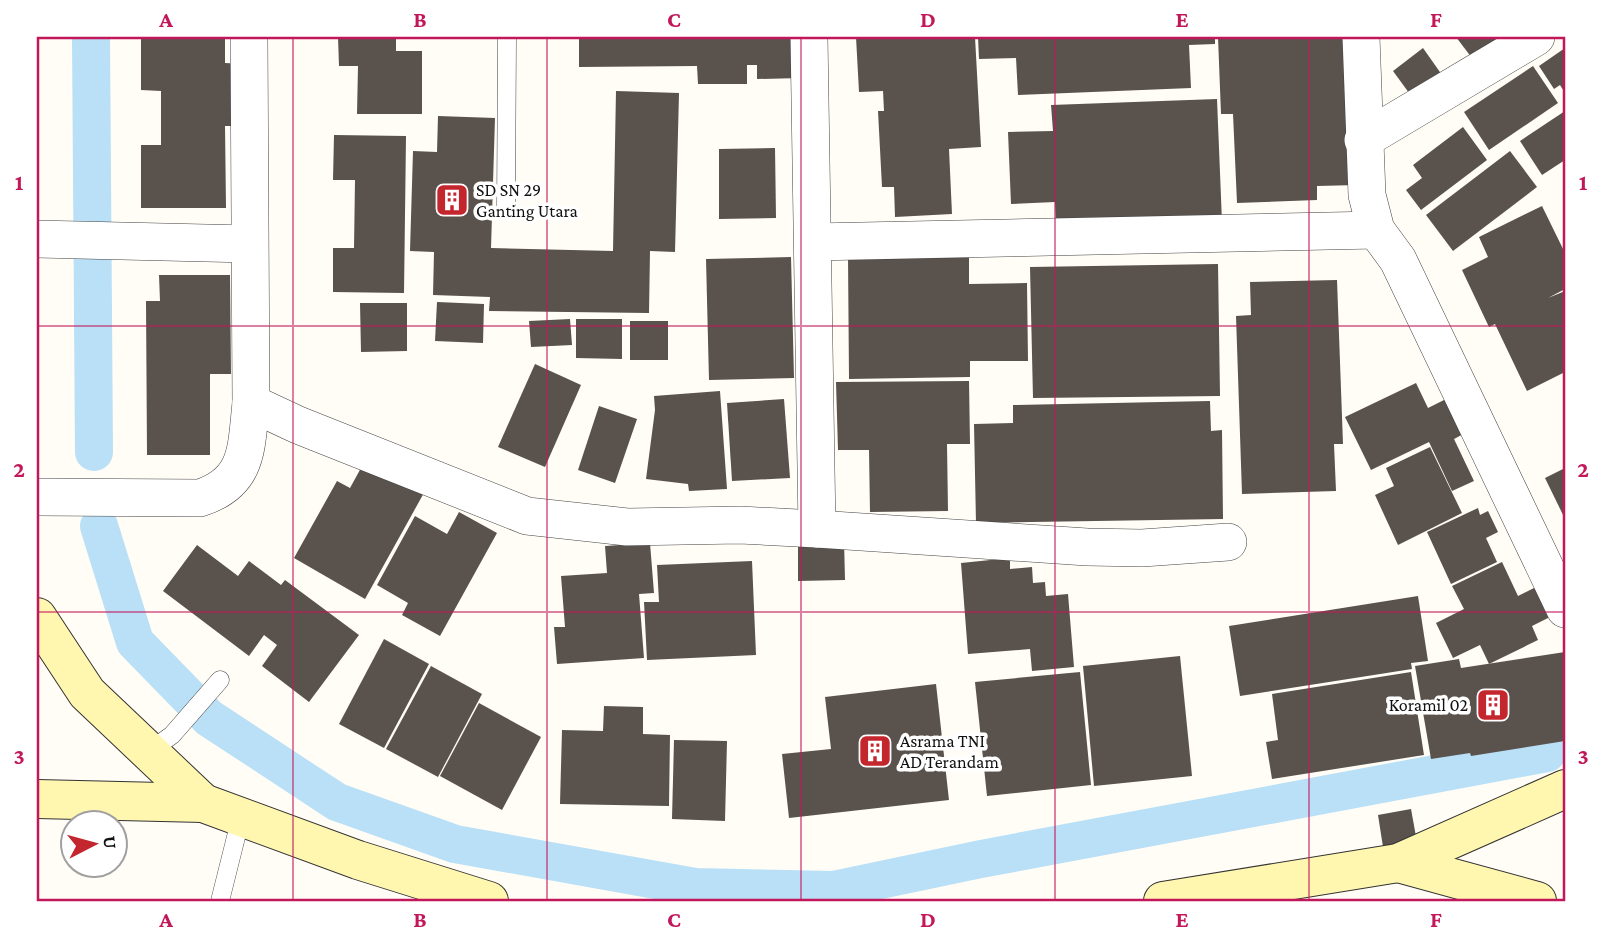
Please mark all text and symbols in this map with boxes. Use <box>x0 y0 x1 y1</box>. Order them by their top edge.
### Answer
text: A <box>158 6 173 32</box>
text: B <box>413 6 427 32</box>
text: C <box>667 6 681 32</box>
text: D <box>920 6 936 32</box>
text: E <box>1175 6 1189 32</box>
text: F <box>1430 6 1442 32</box>
text: 1 <box>15 169 24 195</box>
text: 1 <box>1579 169 1588 195</box>
place label: SD SN 29 Ganting Utara <box>476 180 578 221</box>
building icon: SD SN 29 Ganting Utara <box>433 181 471 219</box>
text: 2 <box>13 456 25 482</box>
text: 2 <box>1577 456 1589 482</box>
building icon: Koramil 02 <box>1474 686 1512 724</box>
place label: Koramil 02 <box>1389 695 1468 715</box>
place label: Asrama TNI AD Terandam <box>900 731 999 772</box>
building icon: Asrama TNI AD Terandam <box>856 732 894 770</box>
text: 3 <box>13 743 25 769</box>
text: 3 <box>1577 743 1589 769</box>
north arrow <box>60 808 130 878</box>
text: U <box>99 835 122 850</box>
text: A <box>158 906 173 932</box>
text: B <box>413 906 427 932</box>
text: C <box>667 906 681 932</box>
text: D <box>920 906 936 932</box>
text: E <box>1175 906 1189 932</box>
text: F <box>1430 906 1442 932</box>

